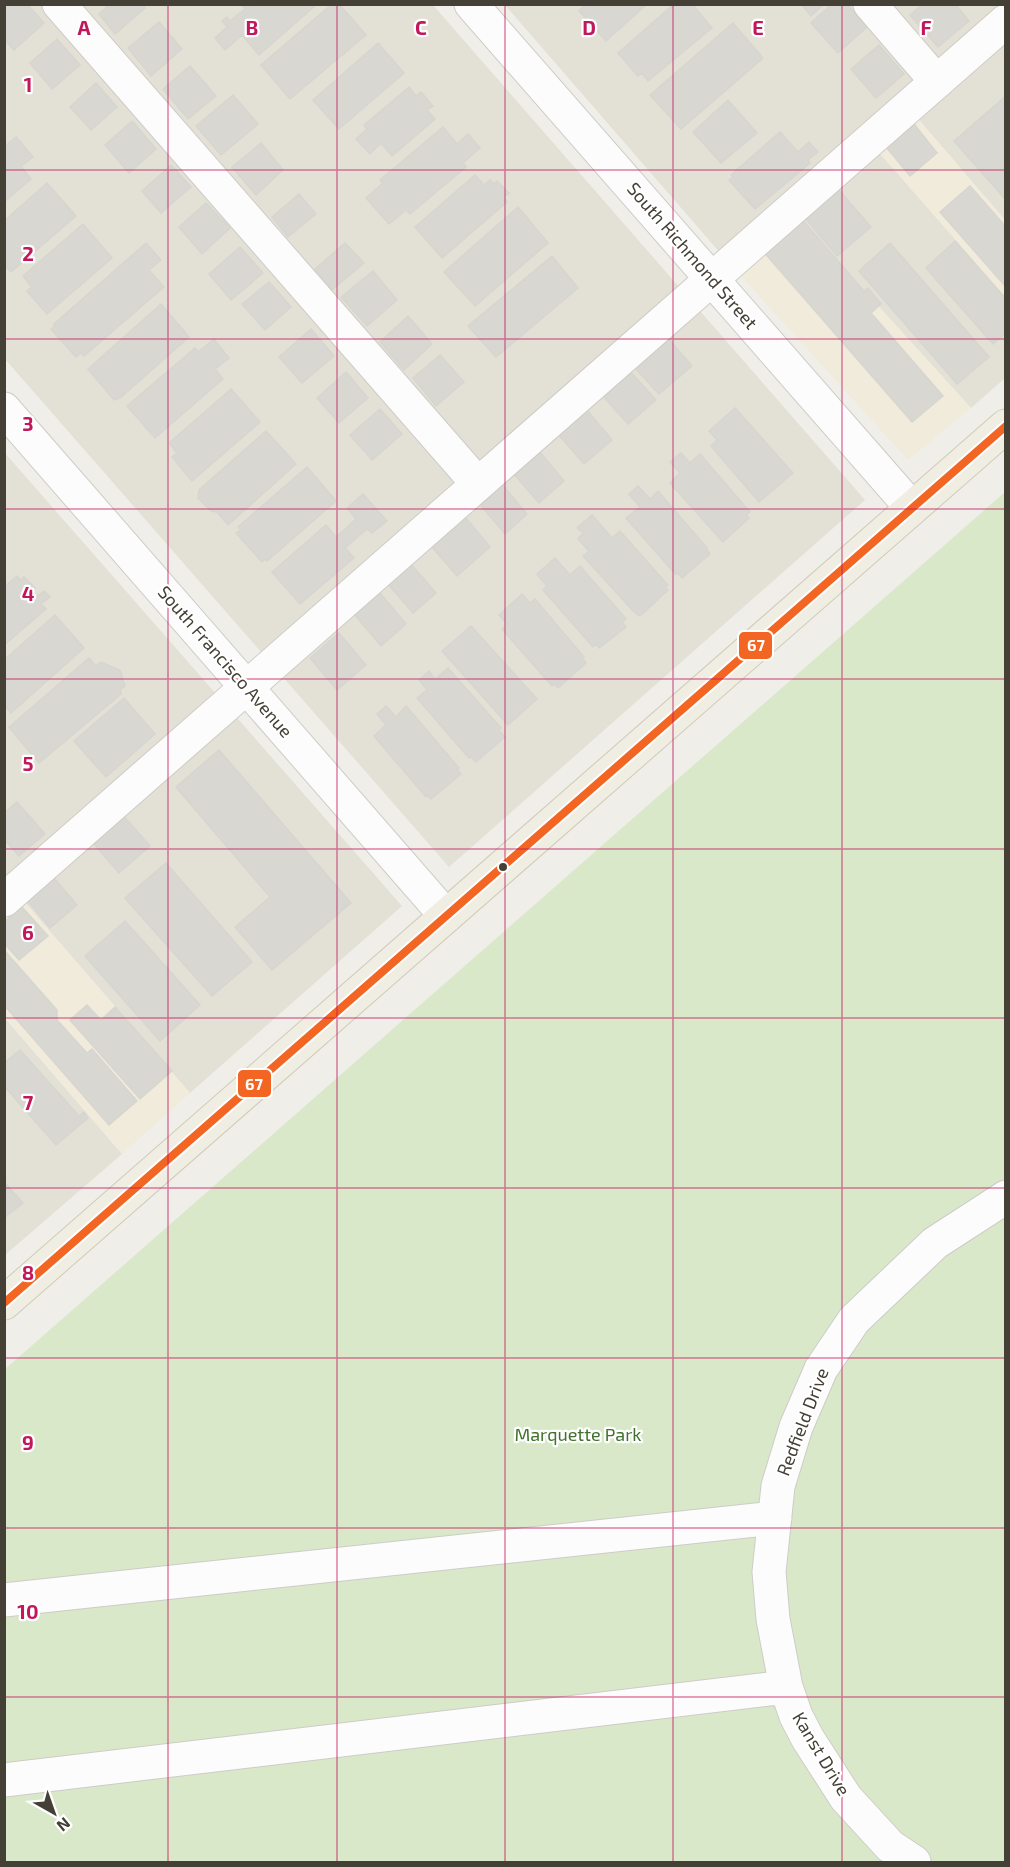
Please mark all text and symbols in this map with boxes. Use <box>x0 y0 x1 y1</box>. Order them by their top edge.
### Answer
text: A <box>77 15 91 39</box>
text: B <box>246 15 258 39</box>
text: C <box>415 15 427 39</box>
text: D <box>582 15 596 39</box>
text: E <box>752 15 764 39</box>
text: F <box>920 15 932 39</box>
text: 1 <box>24 72 32 96</box>
street label: South Richmond Street <box>623 177 763 333</box>
text: 2 <box>22 241 34 265</box>
text: 3 <box>22 411 34 435</box>
text: 4 <box>22 581 35 605</box>
street label: South Francisco Avenue <box>154 581 298 742</box>
line badge: 67 <box>738 631 773 660</box>
text: 67 <box>747 635 765 654</box>
text: 5 <box>22 751 34 775</box>
unlabelled marker <box>497 861 509 873</box>
text: 6 <box>22 920 34 944</box>
line badge: 67 <box>237 1069 272 1098</box>
text: 67 <box>245 1074 263 1093</box>
text: 7 <box>23 1090 34 1114</box>
text: 8 <box>22 1260 34 1284</box>
street label: Redfield Drive <box>771 1364 833 1479</box>
park label: Marquette Park <box>514 1423 642 1445</box>
text: 9 <box>22 1430 34 1454</box>
text: 10 <box>17 1599 39 1623</box>
street label: Kanst Drive <box>788 1708 855 1799</box>
north arrow <box>24 1783 84 1843</box>
text: N <box>53 1814 74 1836</box>

